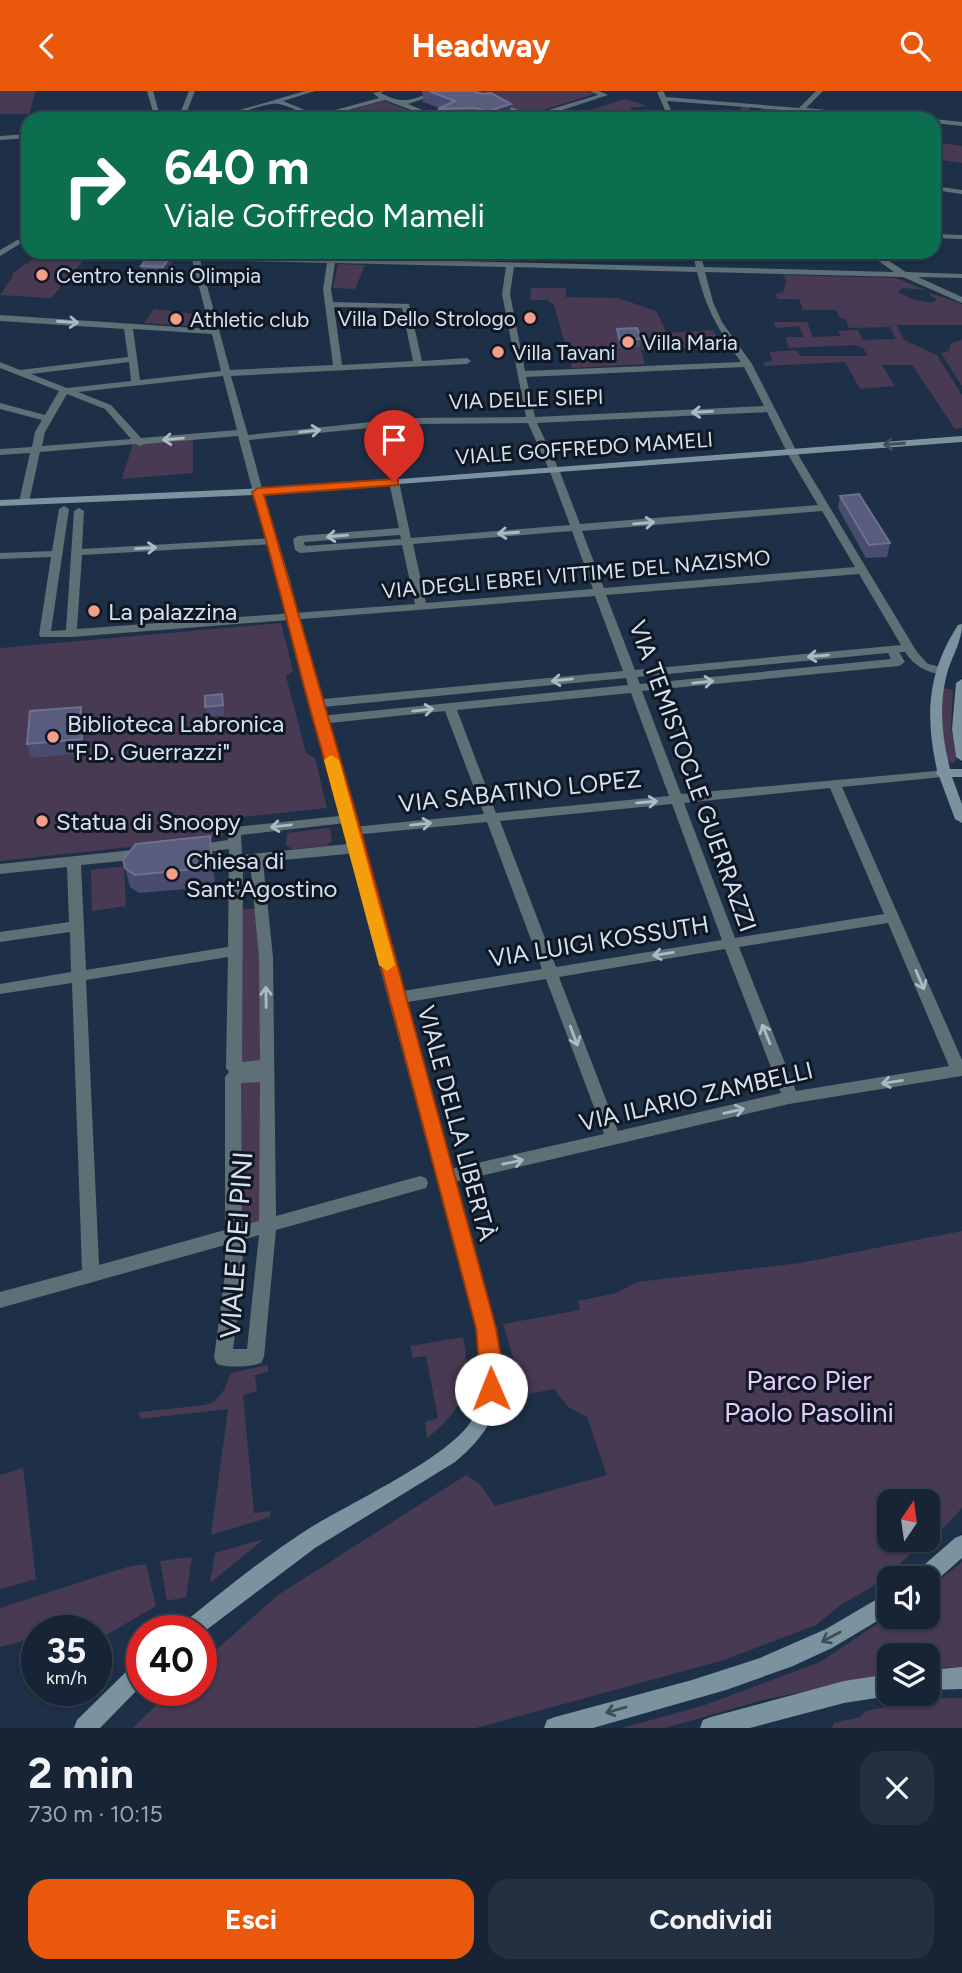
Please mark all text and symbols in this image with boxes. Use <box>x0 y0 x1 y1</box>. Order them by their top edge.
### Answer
icon: back <box>28 27 66 65</box>
text: Headway <box>411 27 551 65</box>
icon: search <box>896 27 934 65</box>
text: 640 m <box>164 137 310 196</box>
icon: right <box>49 140 140 231</box>
text: Viale Goffredo Mameli <box>164 197 485 235</box>
place label: Centro tennis Olimpia <box>56 263 261 288</box>
marker: Centro tennis Olimpia <box>34 267 50 283</box>
place label: Villa Dello Strologo <box>338 306 516 331</box>
place label: Athletic club <box>190 307 309 332</box>
marker: Villa Dello Strologo <box>522 310 538 326</box>
marker: Athletic club <box>168 311 184 327</box>
one-way arrow <box>56 316 79 329</box>
place label: Villa Maria <box>642 330 738 355</box>
marker: Villa Maria <box>620 334 636 350</box>
place label: Villa Tavani <box>512 340 615 365</box>
marker: Villa Tavani <box>490 344 506 360</box>
street label: VIA DELLE SIEPI <box>448 384 604 414</box>
one-way arrow <box>690 405 713 418</box>
pin <box>364 410 424 482</box>
icon: arrive <box>375 421 413 459</box>
one-way arrow <box>298 424 321 437</box>
street label: VIALE GOFFREDO MAMELI <box>454 427 714 469</box>
one-way arrow <box>162 433 185 446</box>
one-way arrow <box>883 438 906 451</box>
one-way arrow <box>632 516 655 529</box>
one-way arrow <box>497 527 520 540</box>
one-way arrow <box>326 530 348 543</box>
one-way arrow <box>135 542 158 555</box>
street label: VIA DEGLI EBREI VITTIME DEL NAZISMO <box>381 545 771 603</box>
place label: La palazzina <box>108 597 237 626</box>
marker: La palazzina <box>86 603 102 619</box>
street label: VIA TEMISTOCLE GUERRAZZI <box>623 616 763 936</box>
one-way arrow <box>808 650 830 663</box>
one-way arrow <box>551 674 574 687</box>
one-way arrow <box>692 675 714 688</box>
one-way arrow <box>411 703 434 716</box>
place label: Biblioteca Labronica "F.D. Guerrazzi" <box>67 709 284 766</box>
marker: Biblioteca Labronica "F.D. Guerrazzi" <box>45 729 61 745</box>
street label: VIA SABATINO LOPEZ <box>397 764 643 818</box>
one-way arrow <box>635 795 658 808</box>
place label: Statua di Snoopy <box>56 807 241 836</box>
marker: Statua di Snoopy <box>34 813 50 829</box>
one-way arrow <box>409 817 432 830</box>
one-way arrow <box>270 820 293 833</box>
place label: Chiesa di Sant'Agostino <box>186 846 337 903</box>
marker: Chiesa di Sant'Agostino <box>164 866 180 882</box>
street label: VIA LUIGI KOSSUTH <box>487 909 711 973</box>
one-way arrow <box>652 948 675 961</box>
one-way arrow <box>914 968 927 990</box>
one-way arrow <box>260 986 273 1009</box>
street label: VIALE DELLA LIBERTÀ <box>412 1002 503 1244</box>
one-way arrow <box>568 1024 581 1046</box>
one-way arrow <box>759 1024 772 1046</box>
street label: VIA ILARIO ZAMBELLI <box>576 1055 816 1137</box>
one-way arrow <box>881 1076 904 1089</box>
one-way arrow <box>722 1104 745 1117</box>
street label: VIALE DEI PINI <box>213 1150 259 1340</box>
one-way arrow <box>501 1155 523 1168</box>
position arrow <box>454 1352 528 1426</box>
park label: Parco Pier Paolo Pasolini <box>724 1363 894 1429</box>
north arrow <box>877 1489 940 1552</box>
map controls <box>877 1489 940 1706</box>
button: sound <box>877 1566 940 1629</box>
speed limit sign: 40 <box>126 1615 217 1706</box>
text: 35 <box>47 1630 86 1672</box>
one-way arrow <box>821 1631 842 1645</box>
button: layers <box>877 1643 940 1706</box>
text: km/h <box>46 1667 87 1689</box>
one-way arrow <box>605 1705 627 1718</box>
text: 2 min <box>28 1748 134 1799</box>
button: close <box>860 1751 934 1825</box>
text: 730 m · 10:15 <box>28 1800 163 1828</box>
button: Esci <box>28 1879 474 1959</box>
button: Condividi <box>488 1879 934 1959</box>

